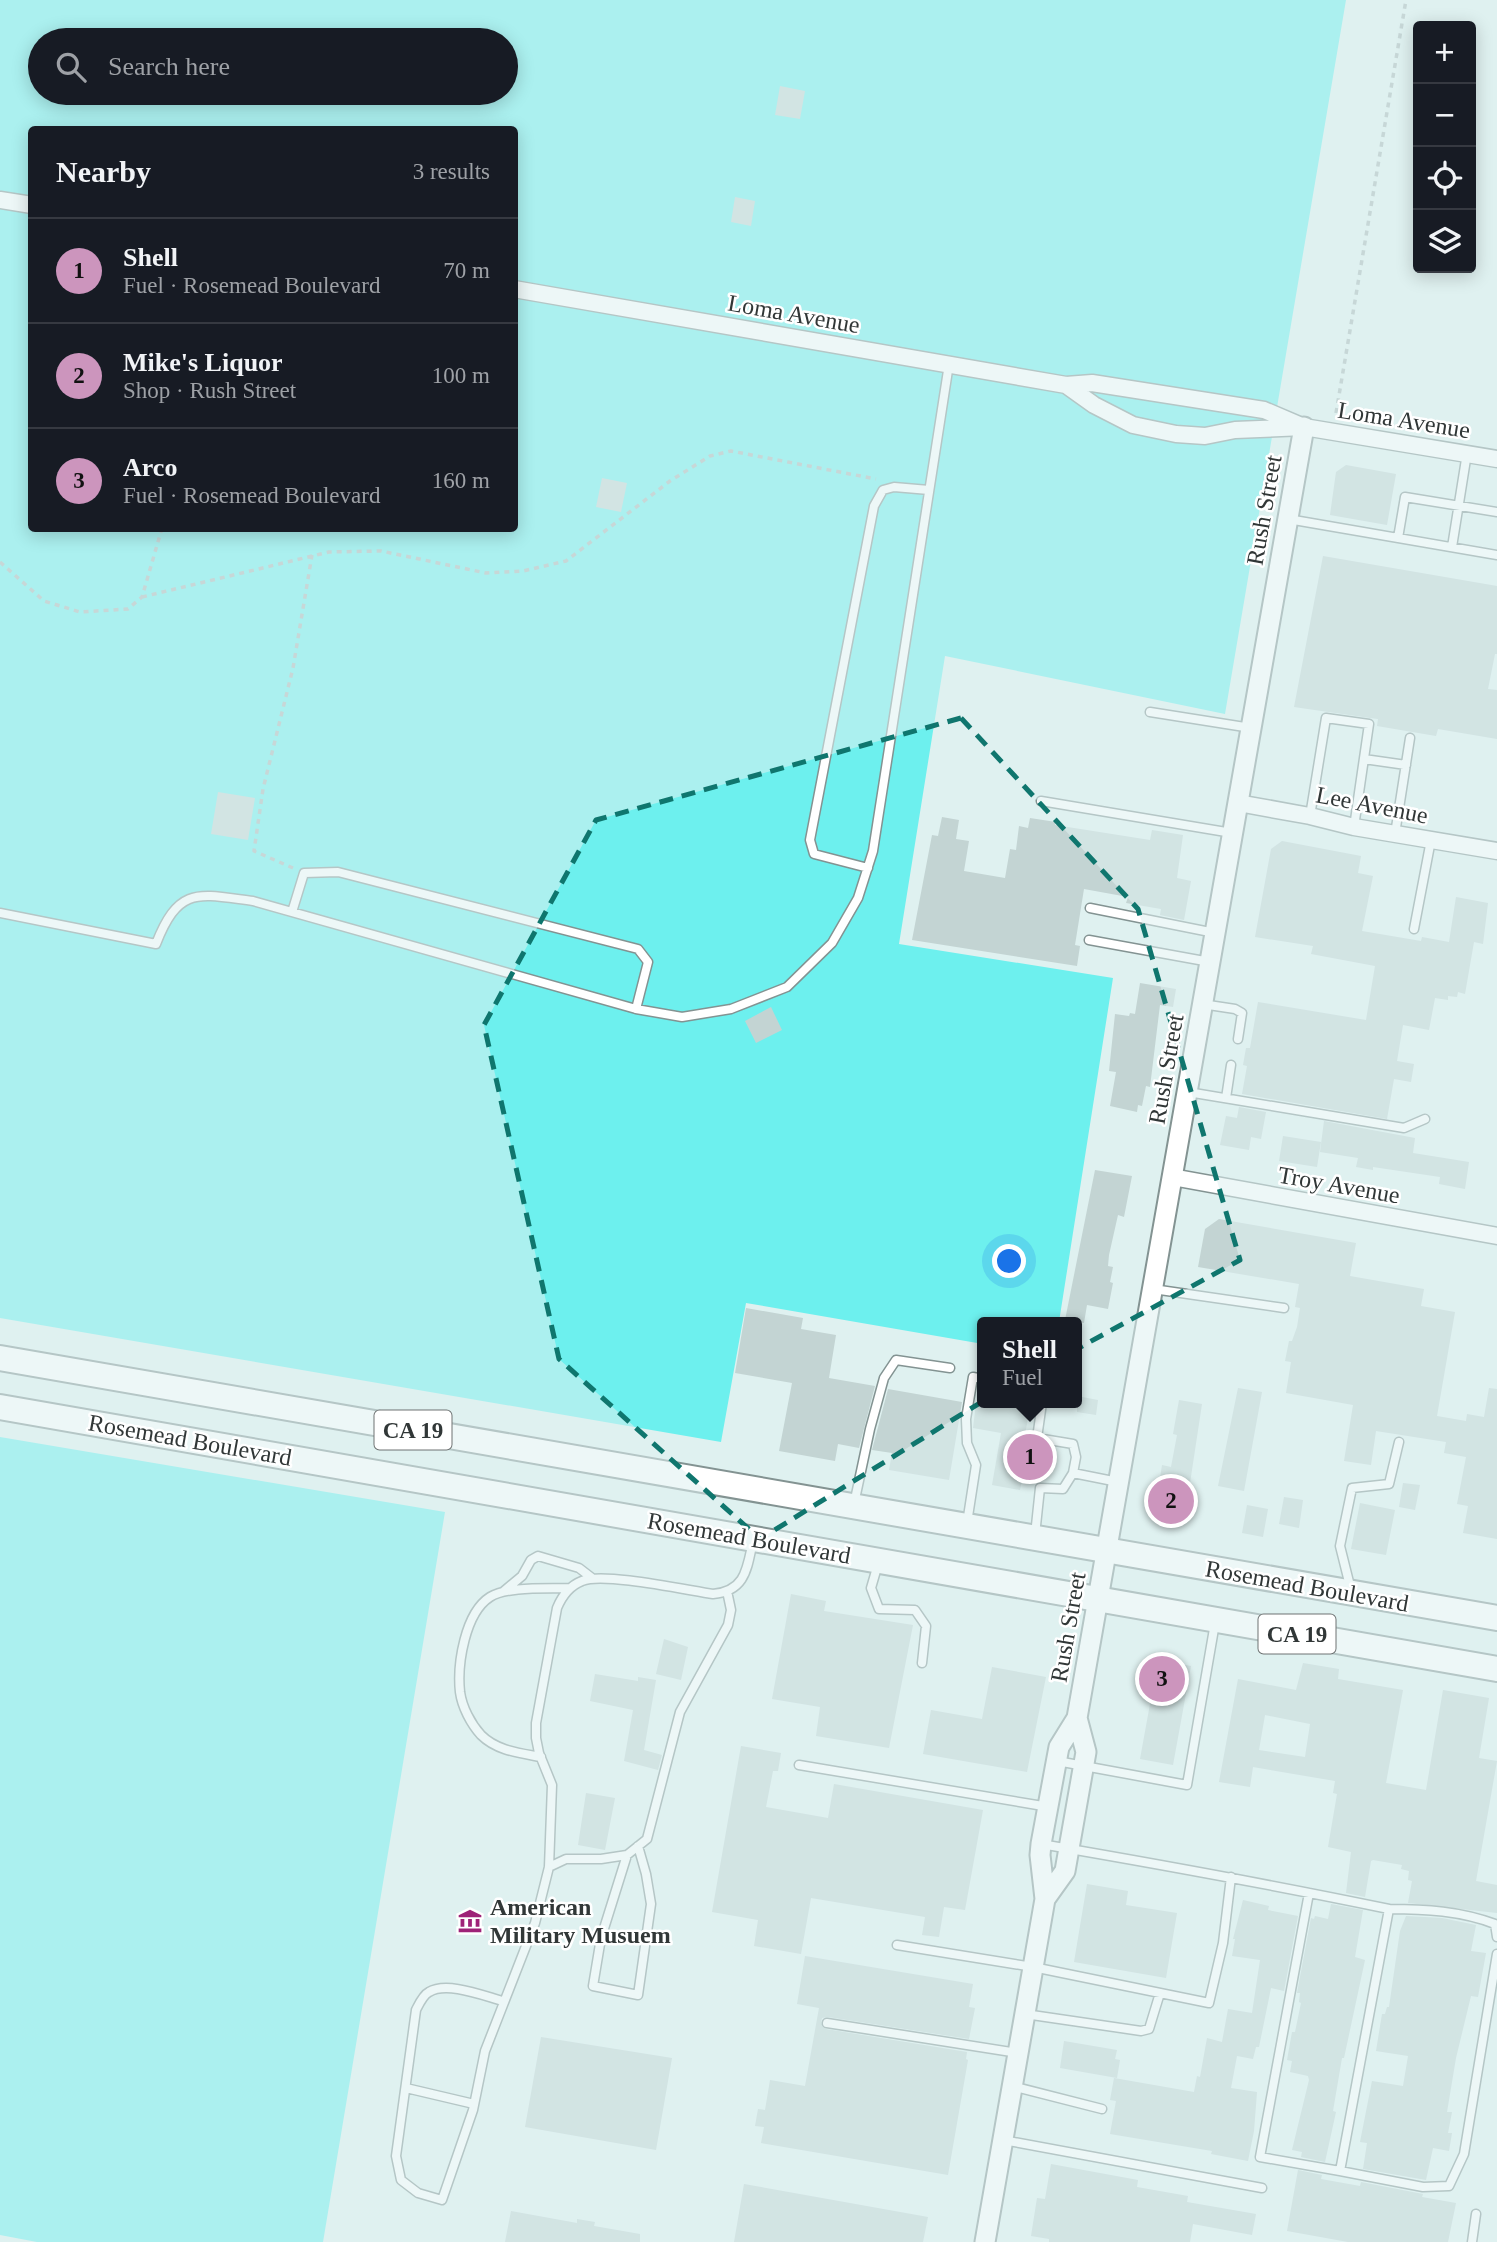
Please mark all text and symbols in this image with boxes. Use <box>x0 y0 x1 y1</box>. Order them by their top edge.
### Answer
map controls <box>1413 21 1476 273</box>
button: + <box>1413 21 1476 84</box>
search box <box>28 28 518 105</box>
icon: search <box>52 48 90 86</box>
text: Search here <box>108 52 230 81</box>
button: − <box>1413 84 1476 147</box>
button: locate <box>1413 147 1476 210</box>
text: Nearby <box>56 155 151 188</box>
text: 3 results <box>413 159 490 184</box>
button: layers <box>1413 210 1476 273</box>
text: Shell <box>123 243 178 272</box>
text: 1 <box>73 258 85 283</box>
text: 70 m <box>443 258 490 283</box>
text: Fuel · Rosemead Boulevard <box>123 273 380 298</box>
street label: Loma Avenue <box>726 290 862 338</box>
text: Mike's Liquor <box>123 348 283 377</box>
text: 2 <box>73 363 85 388</box>
text: 100 m <box>432 363 490 388</box>
text: Shop · Rush Street <box>123 378 296 403</box>
street label: Loma Avenue <box>1336 397 1472 443</box>
text: Arco <box>123 453 177 482</box>
street label: Rush Street <box>1242 453 1287 567</box>
text: 3 <box>73 468 85 493</box>
text: 160 m <box>432 468 490 493</box>
text: Fuel · Rosemead Boulevard <box>123 483 380 508</box>
street label: Lee Avenue <box>1314 781 1430 829</box>
street label: Rush Street <box>1144 1012 1189 1126</box>
street label: Troy Avenue <box>1276 1161 1402 1209</box>
your location <box>992 1244 1026 1278</box>
popup <box>977 1317 1082 1408</box>
text: Shell <box>1002 1335 1057 1364</box>
text: Fuel <box>1002 1365 1043 1390</box>
street label: Rosemead Boulevard <box>86 1409 294 1471</box>
road number: CA 19 <box>374 1410 452 1450</box>
pin: 1 <box>1007 1431 1053 1483</box>
pin: 2 <box>1148 1475 1194 1527</box>
street label: Rosemead Boulevard <box>645 1507 853 1569</box>
street label: Rosemead Boulevard <box>1203 1555 1411 1617</box>
street label: Rush Street <box>1046 1570 1091 1684</box>
road number: CA 19 <box>1258 1614 1336 1653</box>
pin: 3 <box>1139 1653 1185 1705</box>
place label: American Military Musuem <box>490 1894 671 1948</box>
museum icon: American Military Musuem <box>456 1907 484 1935</box>

